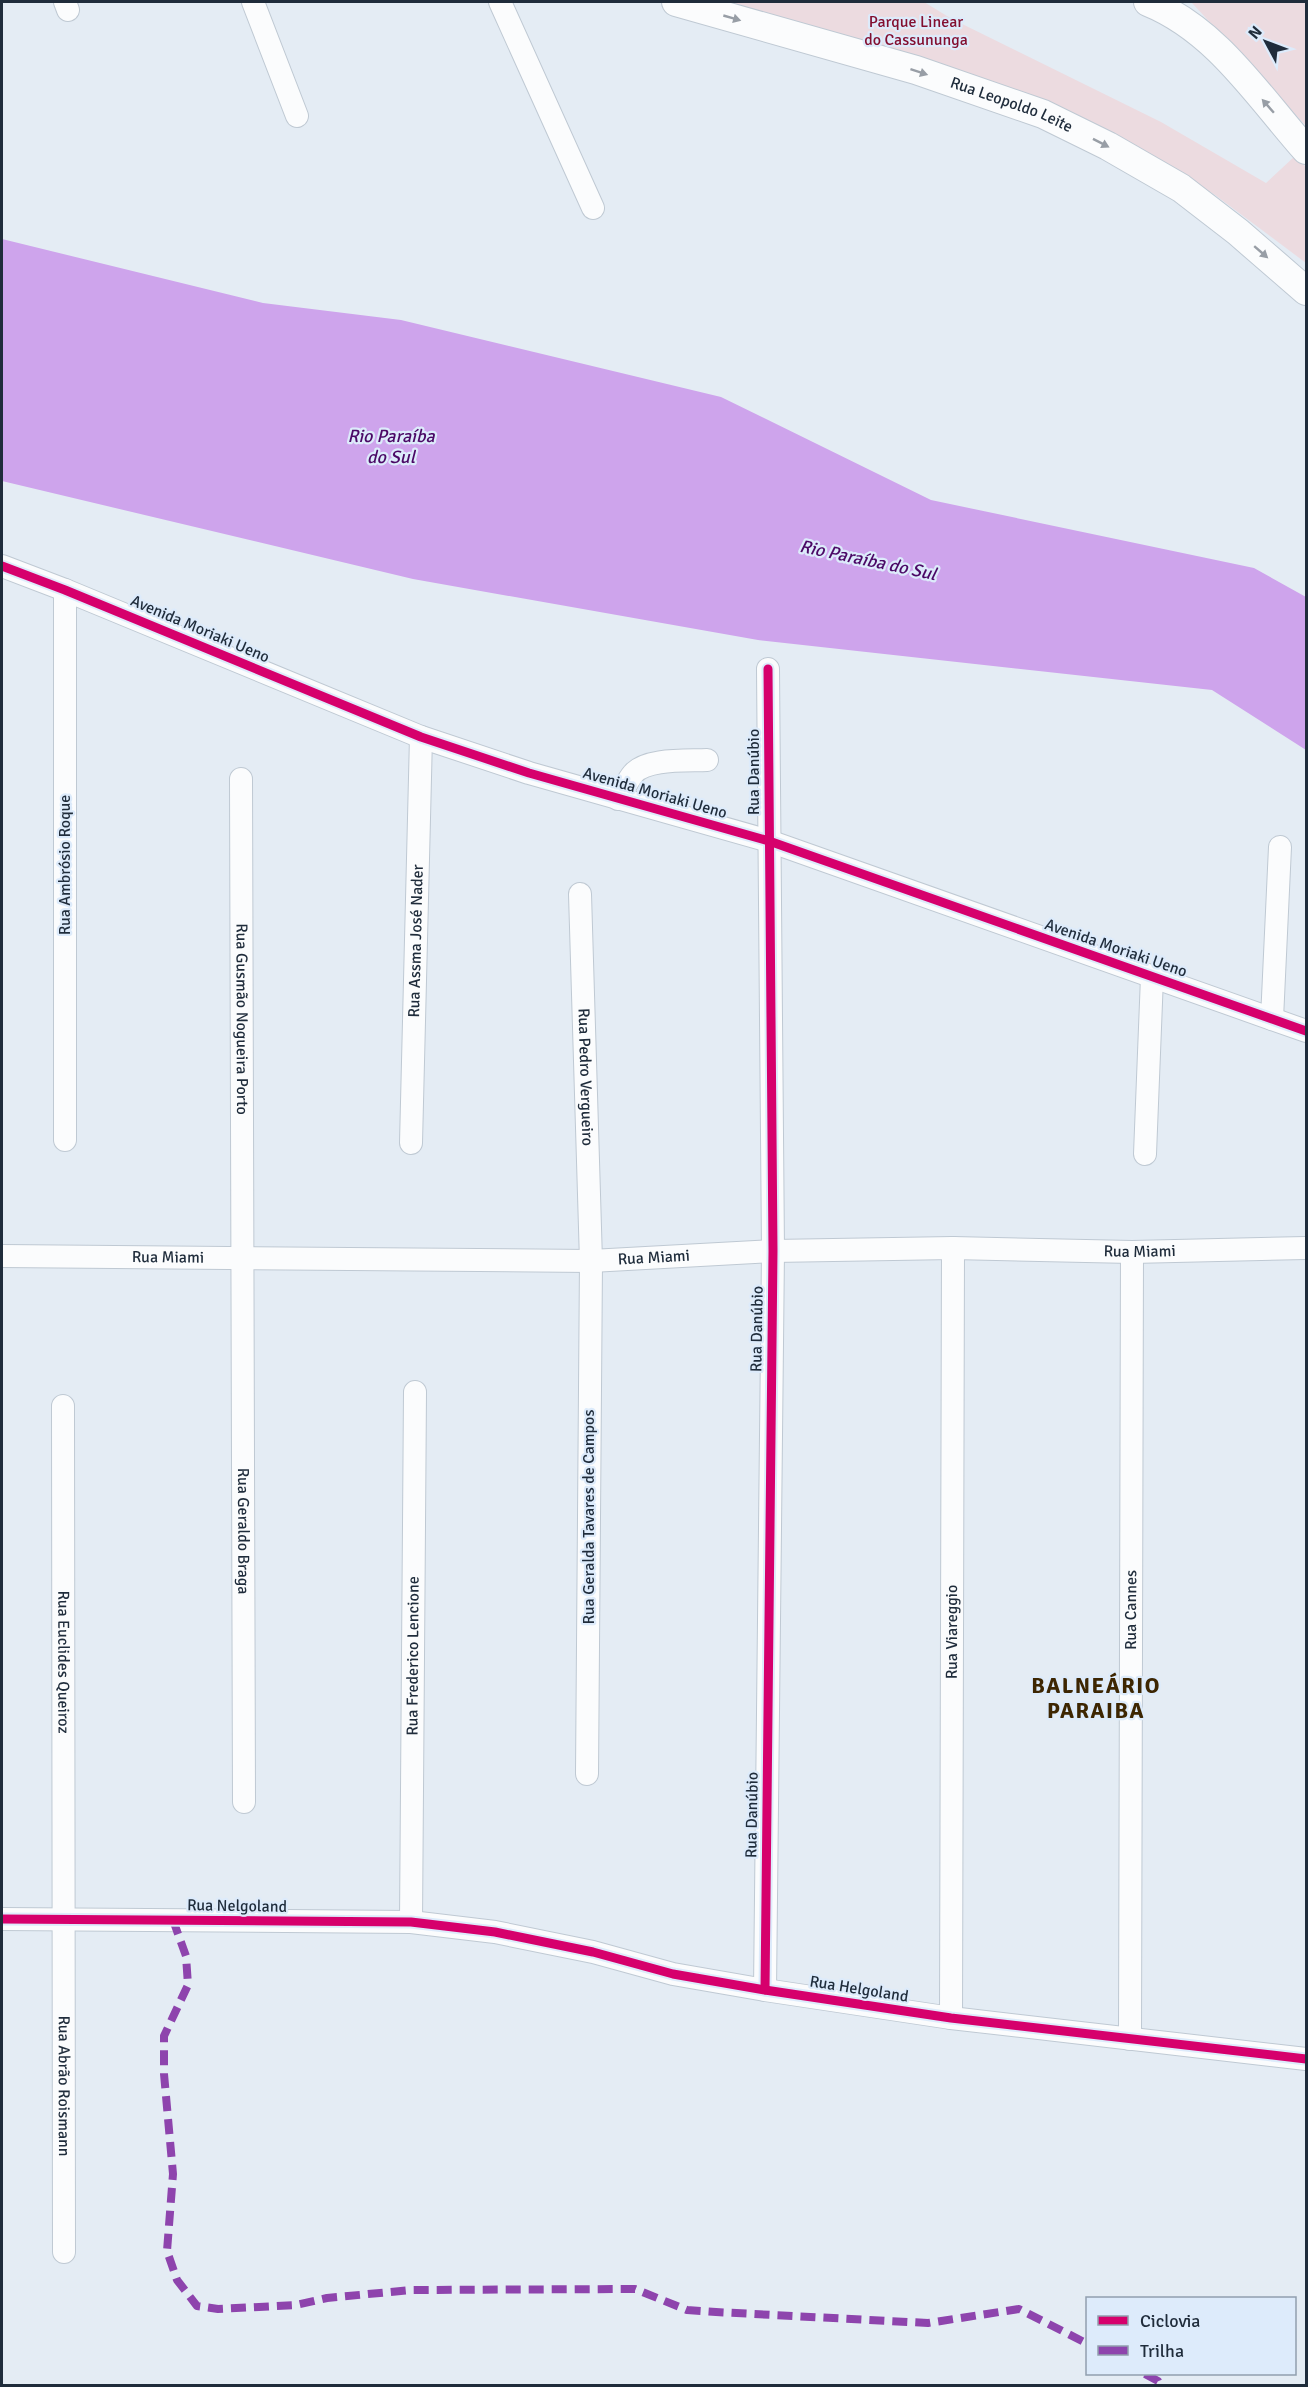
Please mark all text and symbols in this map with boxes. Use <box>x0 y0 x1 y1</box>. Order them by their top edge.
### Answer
park label: Parque Linear do Cassununga <box>864 12 968 50</box>
north arrow <box>1236 12 1296 72</box>
one-way arrow <box>723 14 741 23</box>
text: N <box>1244 22 1267 44</box>
one-way arrow <box>910 67 928 77</box>
street label: Rua Leopoldo Leite <box>948 73 1076 137</box>
one-way arrow <box>1262 99 1275 114</box>
one-way arrow <box>1092 138 1109 147</box>
one-way arrow <box>1253 245 1268 258</box>
water label: Rio Paraíba do Sul <box>347 425 435 468</box>
water label: Rio Paraíba do Sul <box>798 535 940 586</box>
street label: Avenida Moriaki Ueno <box>127 591 273 667</box>
street label: Rua Danúbio <box>744 729 764 815</box>
street label: Avenida Moriaki Ueno <box>581 763 729 823</box>
street label: Rua Ambrósio Roque <box>55 795 75 935</box>
street label: Rua Assma José Nader <box>404 864 428 1018</box>
street label: Avenida Moriaki Ueno <box>1042 914 1190 982</box>
street label: Rua Gusmão Nogueira Porto <box>231 923 252 1115</box>
street label: Rua Pedro Vergueiro <box>573 1008 598 1146</box>
street label: Rua Miami <box>1103 1241 1176 1262</box>
street label: Rua Miami <box>617 1246 690 1270</box>
street label: Rua Miami <box>132 1247 204 1268</box>
street label: Rua Danúbio <box>746 1286 768 1372</box>
street label: Rua Geralda Tavares de Campos <box>579 1410 599 1624</box>
street label: Rua Geraldo Braga <box>233 1468 253 1594</box>
street label: Rua Cannes <box>1121 1570 1141 1650</box>
street label: Rua Frederico Lencione <box>402 1576 424 1736</box>
street label: Rua Viareggio <box>942 1585 962 1679</box>
street label: Rua Euclides Queiroz <box>53 1590 73 1734</box>
district label: BALNEÁRIO PARAIBA <box>1031 1672 1161 1724</box>
street label: Rua Danúbio <box>741 1772 763 1858</box>
street label: Rua Nelgoland <box>187 1895 287 1917</box>
street label: Rua Helgoland <box>808 1971 910 2007</box>
street label: Rua Abrão Roismann <box>54 2015 74 2157</box>
legend <box>1086 2297 1296 2375</box>
text: Ciclovia <box>1140 2310 1200 2332</box>
text: Trilha <box>1140 2340 1184 2362</box>

